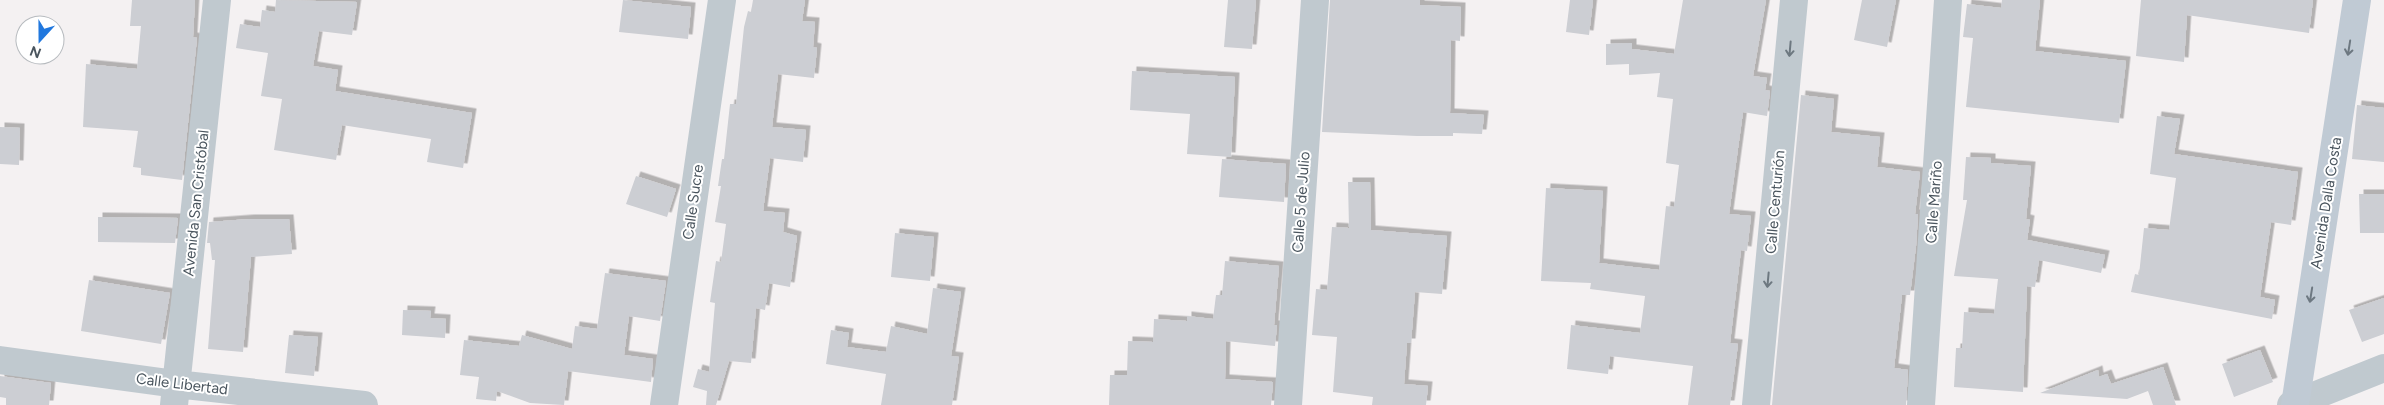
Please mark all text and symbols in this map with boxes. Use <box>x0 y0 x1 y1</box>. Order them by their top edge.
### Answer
north arrow <box>15 15 65 65</box>
one-way arrow <box>1785 40 1795 56</box>
one-way arrow <box>2344 40 2354 56</box>
text: N <box>27 42 44 62</box>
street label: Avenida San Cristóbal <box>179 129 213 277</box>
street label: Avenida Dalla Costa <box>2307 136 2345 270</box>
street label: Calle Centurión <box>1762 149 1788 255</box>
street label: Calle 5 de Julio <box>1288 150 1314 253</box>
street label: Calle Mariño <box>1922 160 1946 244</box>
street label: Calle Sucre <box>679 163 707 241</box>
one-way arrow <box>1763 272 1773 288</box>
one-way arrow <box>2306 287 2316 303</box>
street label: Calle Libertad <box>135 369 229 399</box>

